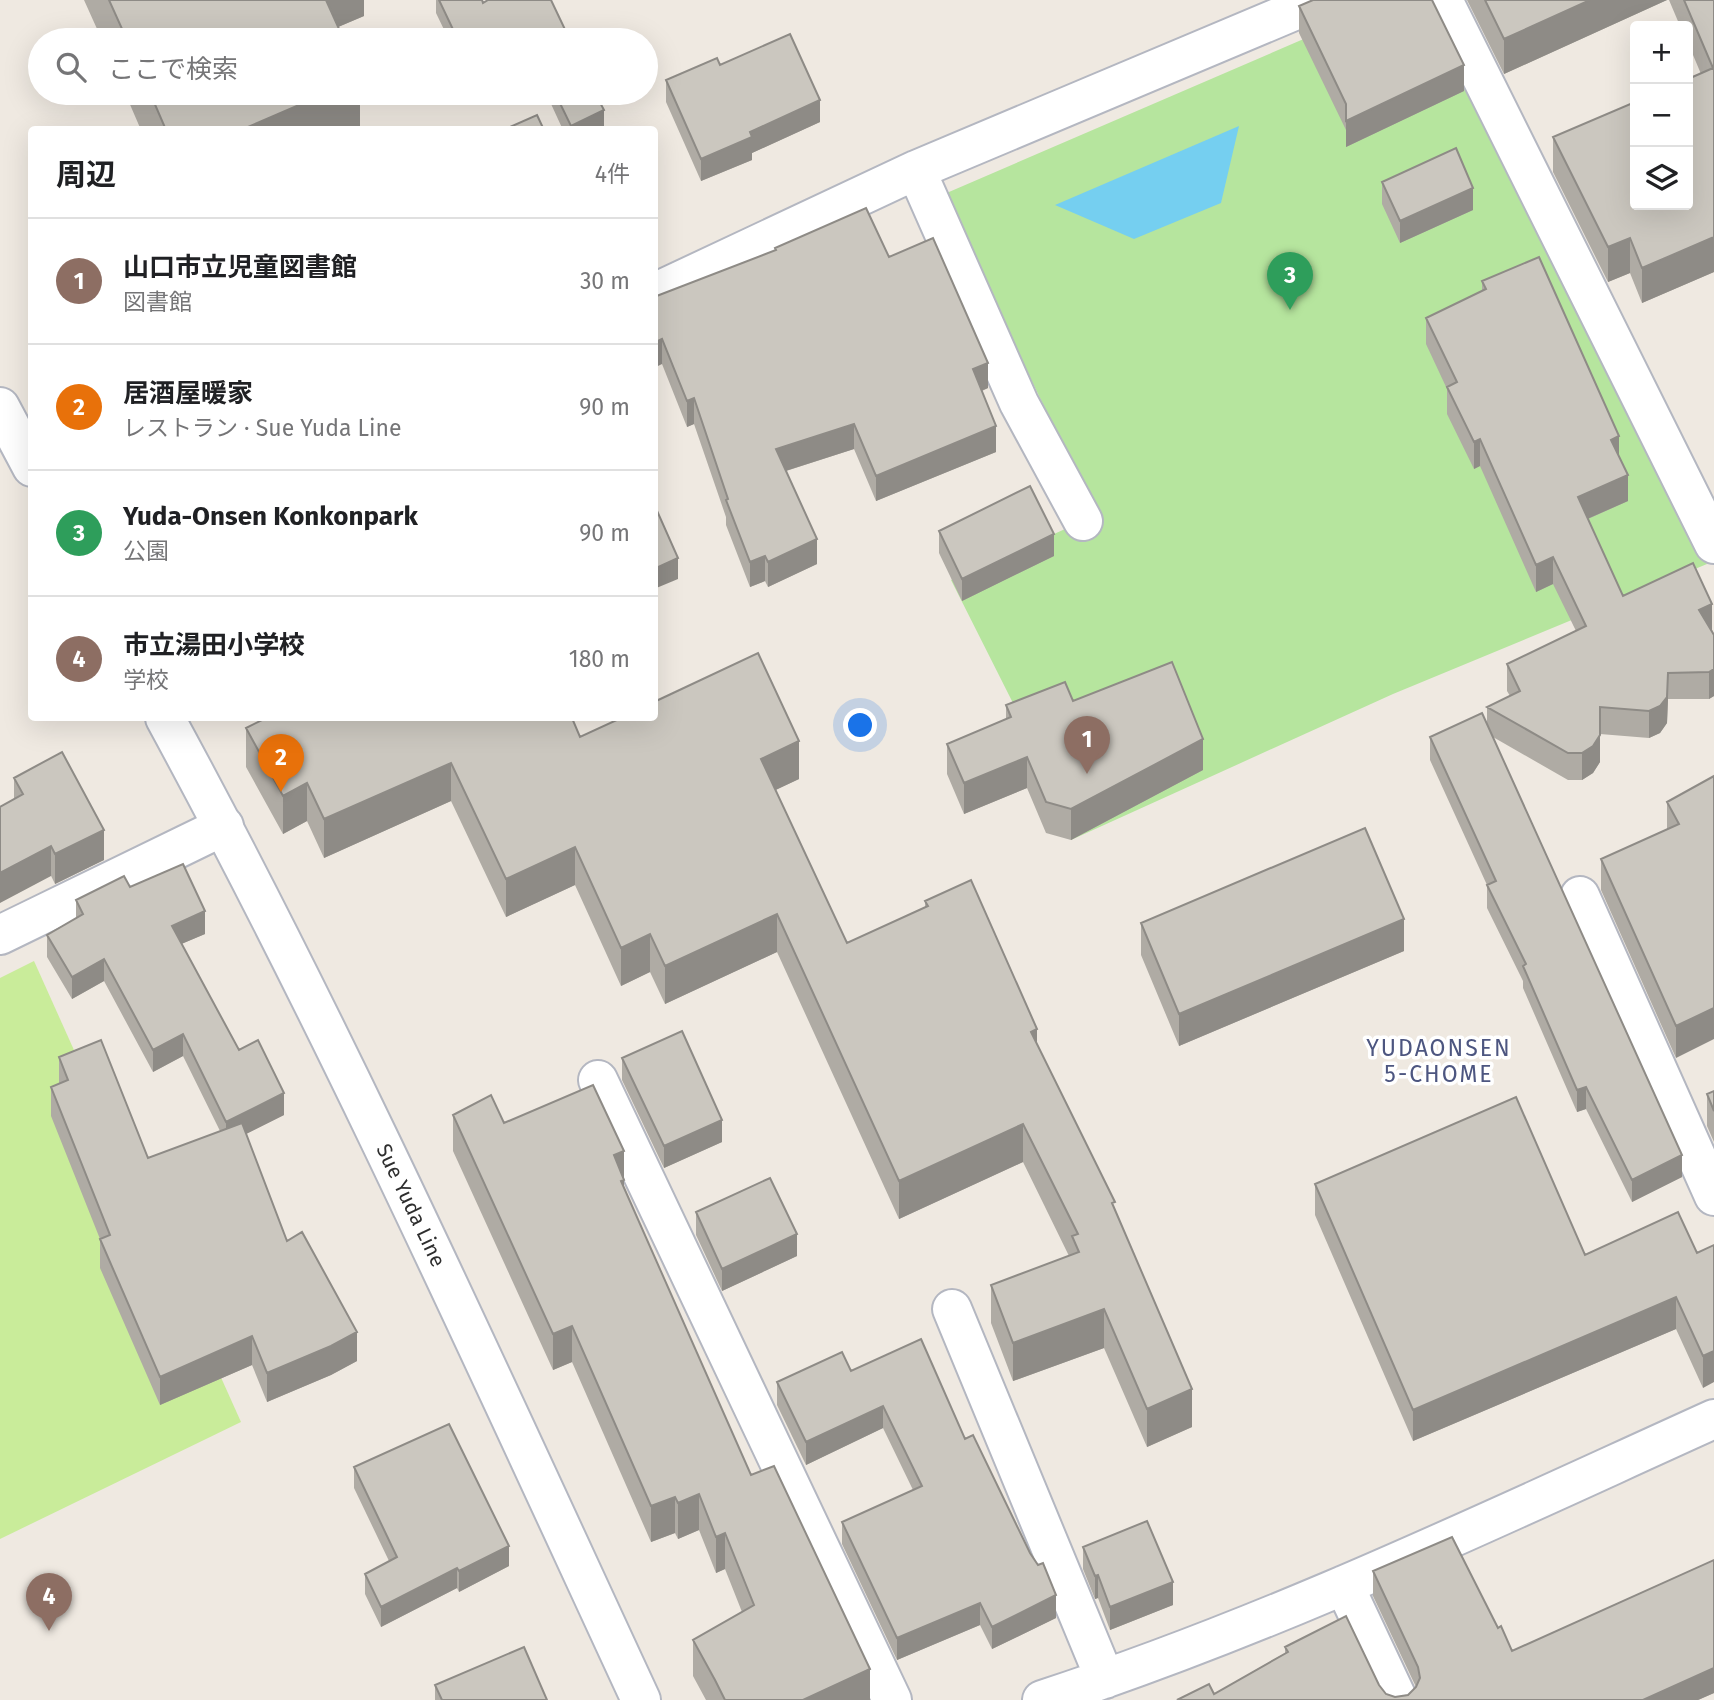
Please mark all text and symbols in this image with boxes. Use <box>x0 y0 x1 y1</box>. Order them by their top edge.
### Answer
map controls <box>1630 21 1693 210</box>
button: + <box>1630 21 1693 84</box>
search box <box>28 28 658 105</box>
icon: search <box>52 48 90 86</box>
text: ここで検索 <box>108 54 238 85</box>
button: − <box>1630 84 1693 147</box>
button: layers <box>1630 147 1693 210</box>
text: 周辺 <box>56 157 116 193</box>
text: 4件 <box>595 160 630 188</box>
text: 山口市立児童図書館 <box>123 252 357 283</box>
pin: 3 <box>1267 252 1313 310</box>
text: 1 <box>74 267 84 295</box>
text: 30 m <box>580 267 630 295</box>
text: 図書館 <box>123 288 192 316</box>
text: 居酒屋暖家 <box>123 378 253 409</box>
text: 2 <box>73 393 85 421</box>
text: 90 m <box>579 393 630 421</box>
text: レストラン · Sue Yuda Line <box>123 414 401 442</box>
text: Yuda-Onsen Konkonpark <box>123 501 418 532</box>
text: 3 <box>73 519 85 547</box>
text: 90 m <box>579 519 630 547</box>
text: 公園 <box>123 537 169 565</box>
text: 市立湯田小学校 <box>123 630 305 661</box>
text: 4 <box>73 645 86 673</box>
text: 180 m <box>569 645 630 673</box>
text: 学校 <box>123 666 169 694</box>
your location <box>843 708 877 742</box>
pin: 1 <box>1064 716 1110 774</box>
pin: 2 <box>258 734 304 792</box>
district label: YUDAONSEN 5-CHOME <box>1366 1034 1512 1088</box>
street label: Sue Yuda Line <box>370 1140 451 1271</box>
pin: 4 <box>26 1573 72 1631</box>

